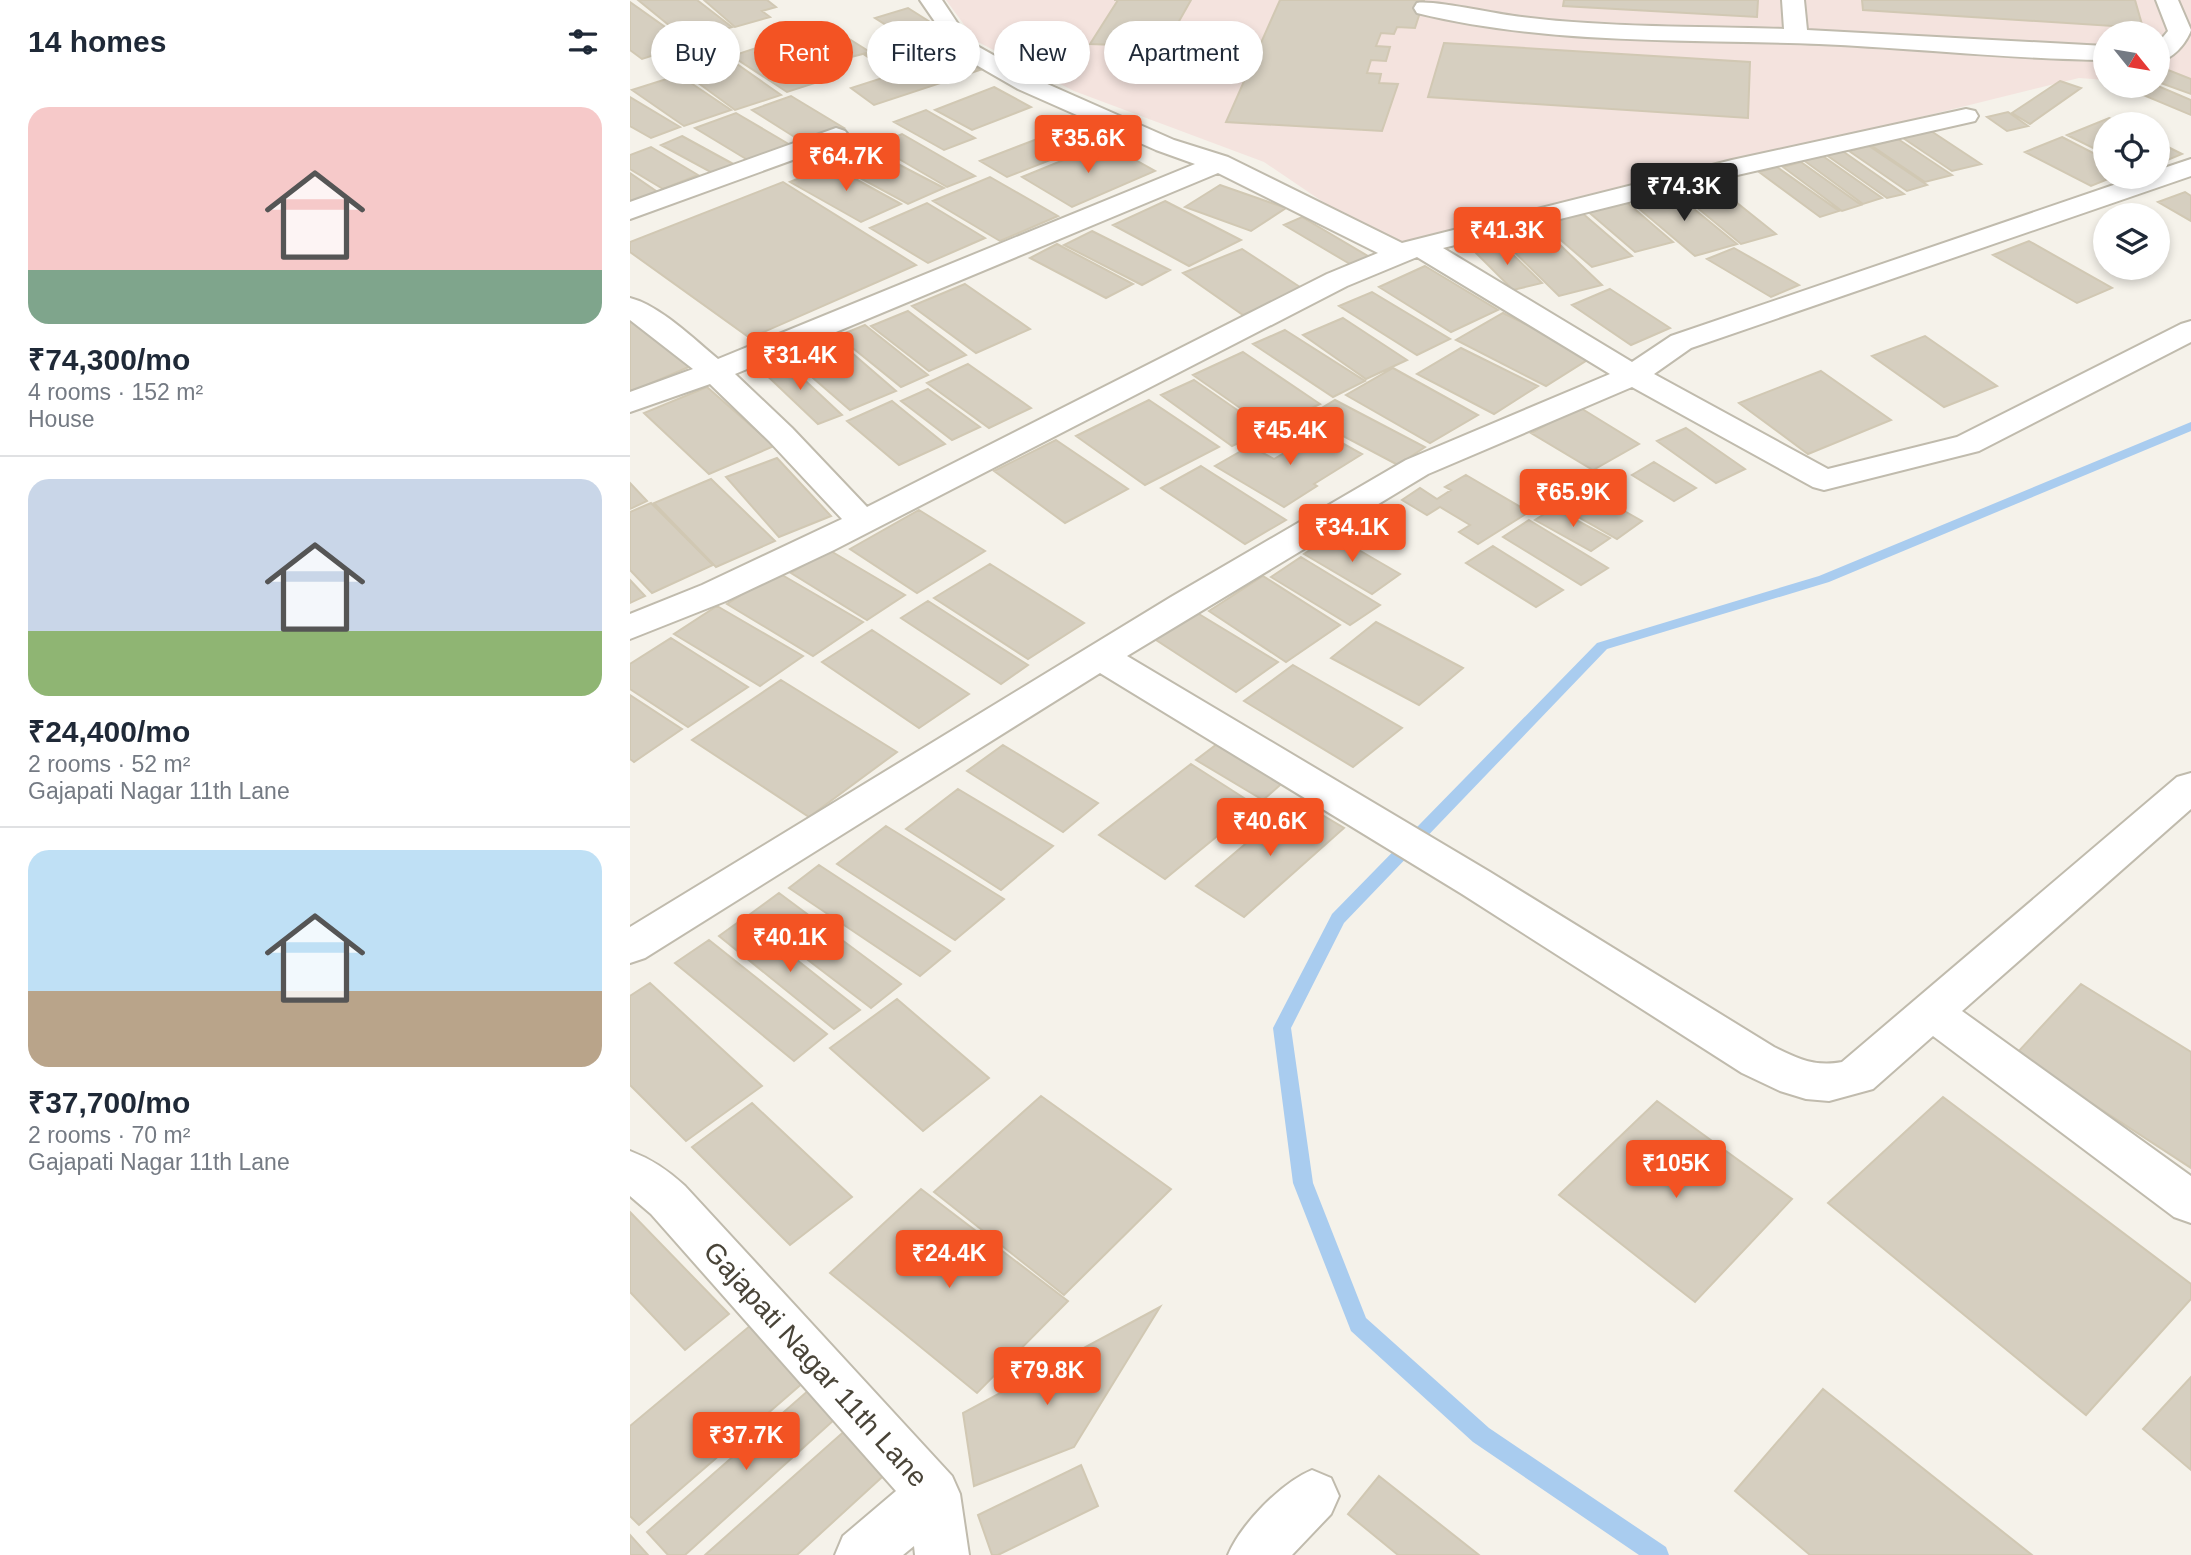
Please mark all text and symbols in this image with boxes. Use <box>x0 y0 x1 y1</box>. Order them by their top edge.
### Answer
chip: Buy <box>651 21 740 84</box>
chip: Rent <box>754 21 853 84</box>
chip: Filters <box>867 21 980 84</box>
chip: New <box>994 21 1090 84</box>
chip: Apartment <box>1104 21 1263 84</box>
north arrow <box>2093 21 2170 98</box>
map controls <box>2093 21 2170 280</box>
icon: filters <box>564 23 602 61</box>
text: 14 homes <box>28 25 166 58</box>
button: locate <box>2093 112 2170 189</box>
pin: ₹35.6K <box>1031 116 1145 175</box>
text: ₹35.6K <box>1051 125 1125 151</box>
pin: ₹64.7K <box>789 134 903 193</box>
text: ₹64.7K <box>809 143 883 169</box>
icon: home <box>252 152 378 278</box>
pin: ₹74.3K <box>1627 164 1741 223</box>
text: ₹74.3K <box>1647 173 1721 199</box>
button: layers <box>2093 203 2170 280</box>
pin: ₹41.3K <box>1450 208 1564 267</box>
text: ₹41.3K <box>1470 217 1544 243</box>
pin: ₹31.4K <box>743 332 857 392</box>
text: ₹31.4K <box>763 342 837 368</box>
text: ₹74,300/mo <box>28 343 190 376</box>
text: 4 rooms · 152 m² <box>28 379 203 405</box>
text: House <box>28 406 94 432</box>
pin: ₹45.4K <box>1233 407 1347 467</box>
text: ₹45.4K <box>1253 417 1327 443</box>
pin: ₹65.9K <box>1516 470 1630 529</box>
text: ₹65.9K <box>1536 479 1610 505</box>
pin: ₹34.1K <box>1295 504 1409 564</box>
text: ₹34.1K <box>1315 514 1389 540</box>
icon: home <box>252 524 378 650</box>
text: ₹24,400/mo <box>28 715 190 748</box>
text: 2 rooms · 52 m² <box>28 751 190 777</box>
text: Gajapati Nagar 11th Lane <box>28 778 290 804</box>
pin: ₹40.6K <box>1213 798 1327 858</box>
text: ₹40.6K <box>1233 808 1307 834</box>
icon: home <box>252 895 378 1021</box>
pin: ₹40.1K <box>733 914 847 974</box>
text: ₹40.1K <box>753 924 827 950</box>
text: ₹37,700/mo <box>28 1086 190 1119</box>
text: 2 rooms · 70 m² <box>28 1122 190 1148</box>
pin: ₹105K <box>1627 1140 1725 1200</box>
text: Gajapati Nagar 11th Lane <box>28 1149 290 1175</box>
text: ₹105K <box>1642 1150 1710 1176</box>
pin: ₹24.4K <box>892 1230 1006 1290</box>
street label: Gajapati Nagar 11th Lane <box>698 1236 934 1493</box>
text: ₹24.4K <box>912 1240 986 1266</box>
pin: ₹79.8K <box>990 1348 1104 1407</box>
text: ₹79.8K <box>1010 1357 1084 1383</box>
pin: ₹37.7K <box>689 1412 803 1472</box>
text: ₹37.7K <box>709 1422 783 1448</box>

